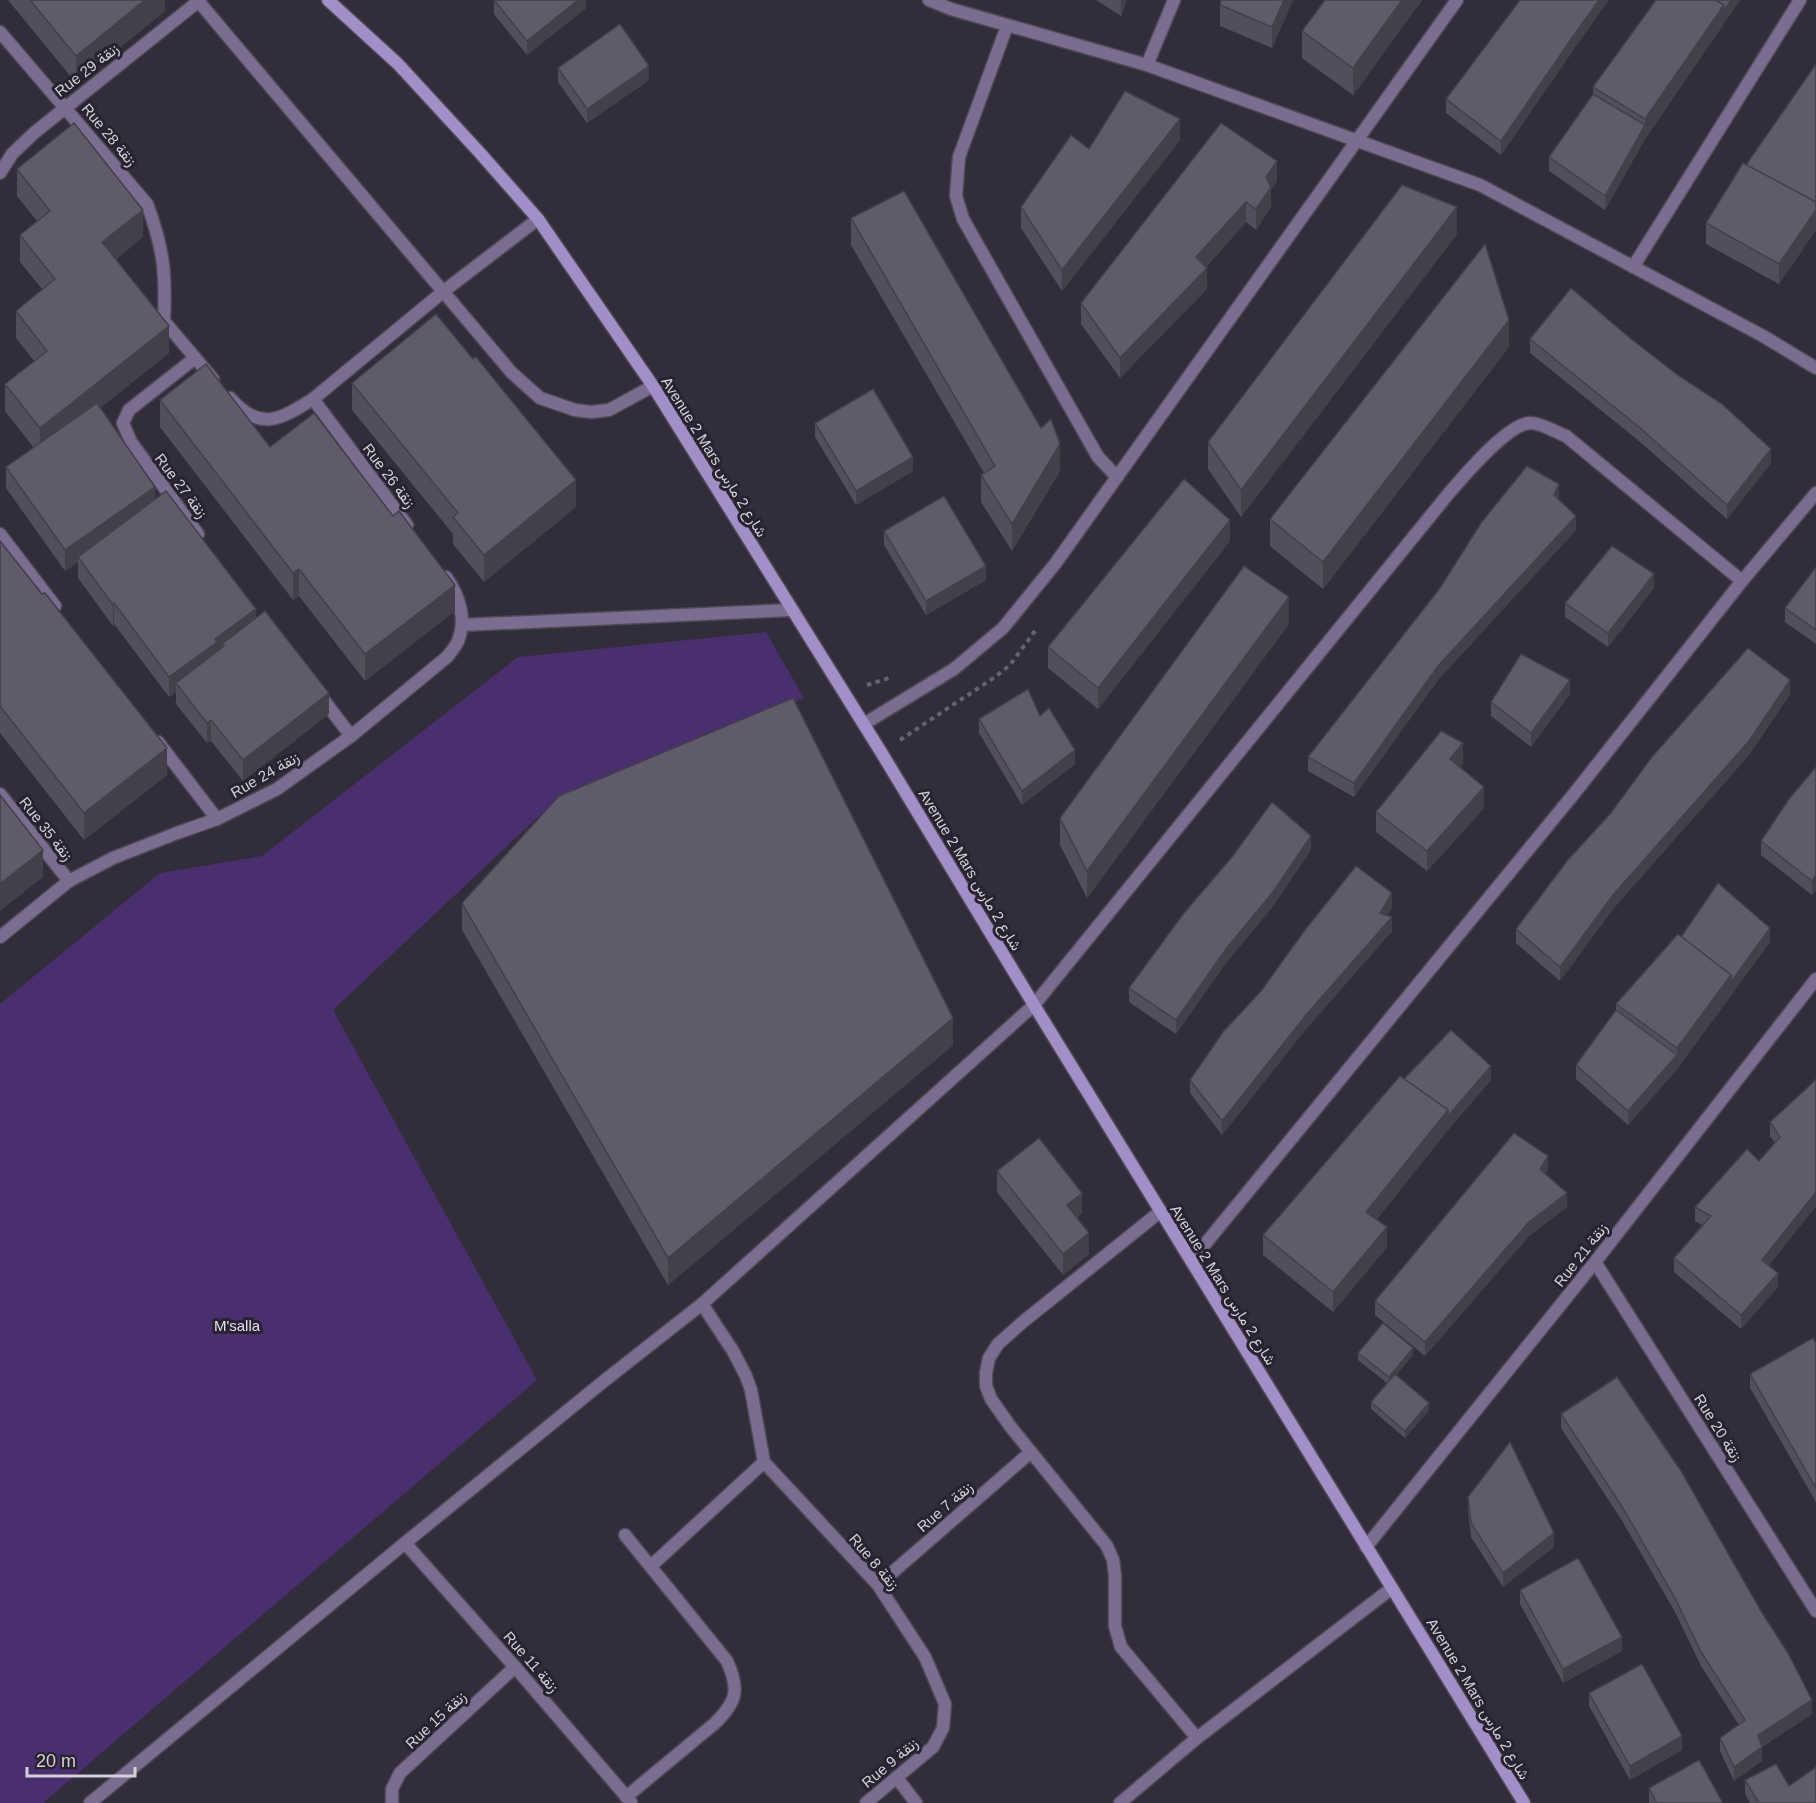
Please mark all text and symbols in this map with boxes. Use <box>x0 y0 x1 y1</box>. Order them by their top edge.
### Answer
street label: Rue 29 زنقة <box>51 39 123 101</box>
street label: Rue 28 زنقة <box>78 100 140 170</box>
street label: Avenue 2 Mars شارع 2 مارس <box>656 374 771 542</box>
street label: Rue 26 زنقة <box>359 440 419 512</box>
street label: Rue 27 زنقة <box>151 450 211 522</box>
street label: Rue 24 زنقة <box>228 748 302 802</box>
street label: Avenue 2 Mars شارع 2 مارس <box>913 786 1026 955</box>
street label: Rue 35 زنقة <box>15 793 77 865</box>
street label: Avenue 2 Mars شارع 2 مارس <box>1165 1202 1280 1370</box>
street label: Rue 21 زنقة <box>1550 1219 1612 1291</box>
park label: M'salla <box>214 1317 261 1334</box>
street label: Rue 20 زنقة <box>1690 1391 1746 1465</box>
street label: Rue 7 زنقة <box>913 1478 977 1536</box>
street label: Rue 8 زنقة <box>845 1530 903 1594</box>
street label: Avenue 2 Mars شارع 2 مارس <box>1421 1615 1534 1784</box>
street label: Rue 11 زنقة <box>500 1628 562 1696</box>
street label: Rue 15 زنقة <box>402 1687 470 1753</box>
street label: Rue 9 زنقة <box>858 1734 922 1792</box>
scale bar <box>27 1740 135 1778</box>
text: 20 m <box>36 1751 76 1771</box>

